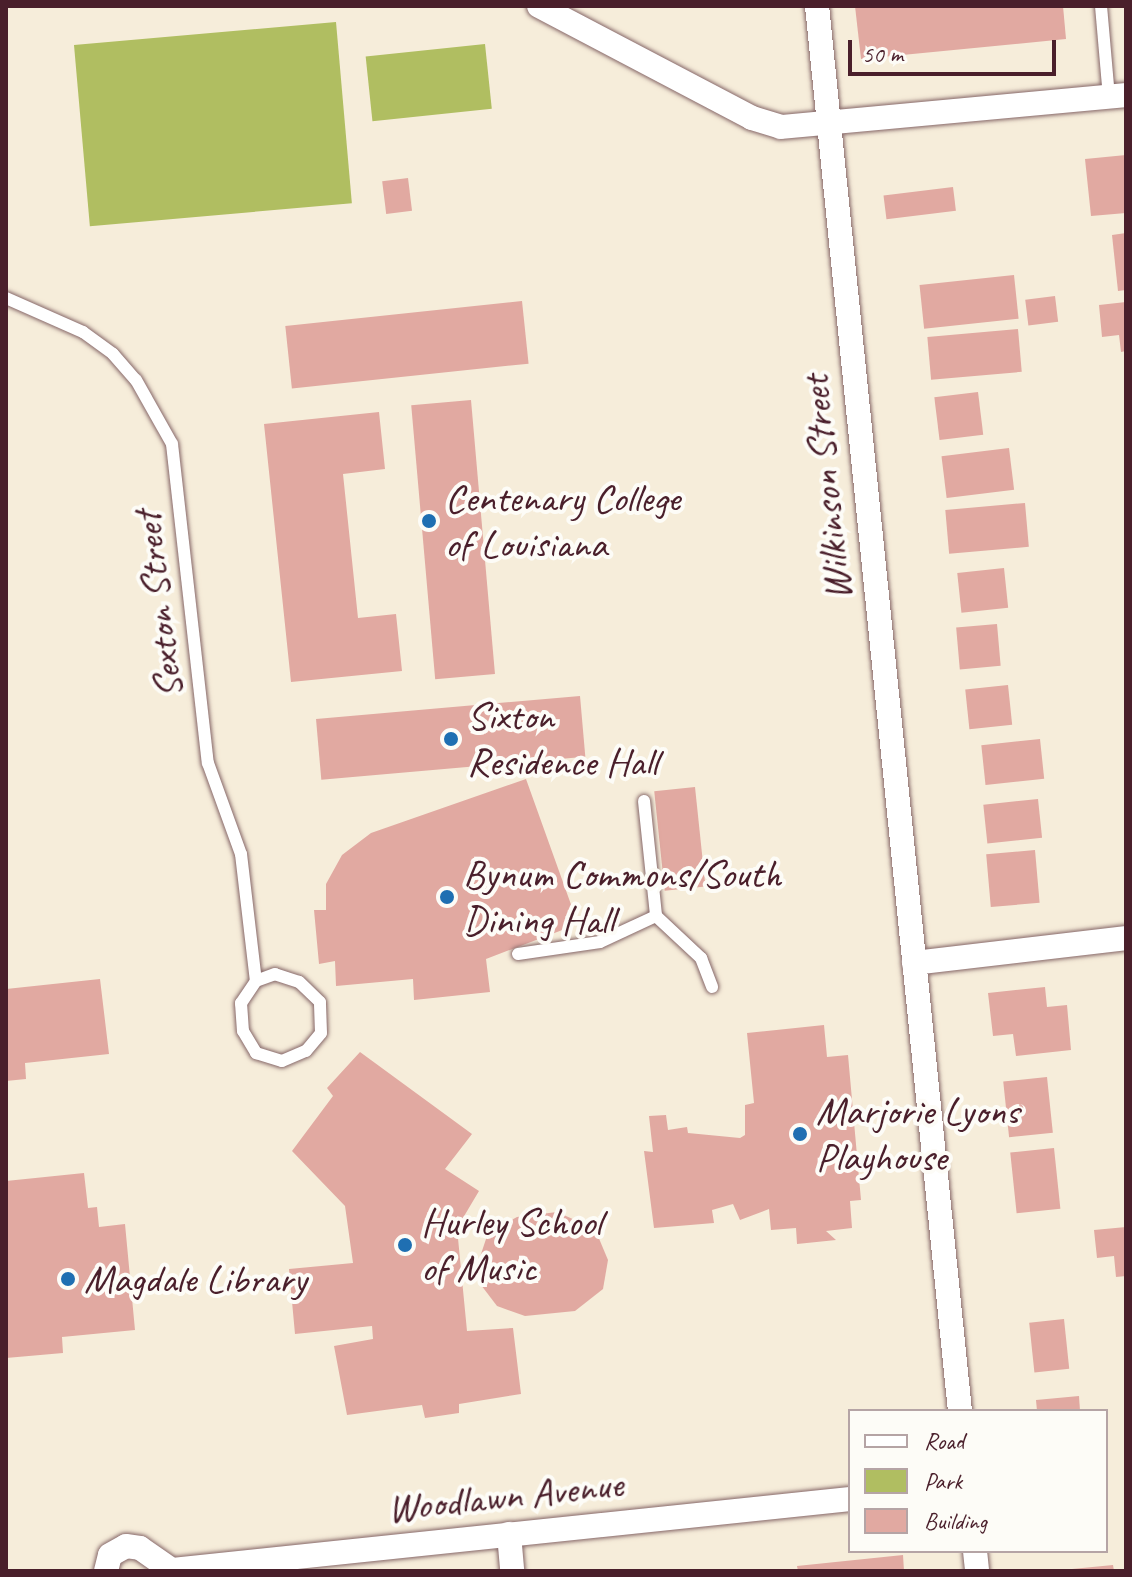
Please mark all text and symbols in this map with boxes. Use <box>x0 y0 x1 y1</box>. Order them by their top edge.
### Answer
scale bar <box>852 24 1060 74</box>
text: 50 m <box>862 39 903 69</box>
street label: Wilkinson Street <box>790 373 862 603</box>
place label: Centenary College of Louisiana <box>445 474 680 568</box>
street label: Sexton Street <box>123 509 193 701</box>
marker: Centenary College of Louisiana <box>420 512 438 530</box>
place label: Sixton Residence Hall <box>467 692 659 786</box>
marker: Sixton Residence Hall <box>442 730 460 748</box>
place label: Bynum Commons/South Dining Hall <box>463 850 781 944</box>
marker: Bynum Commons/South Dining Hall <box>438 888 456 906</box>
place label: Marjorie Lyons Playhouse <box>816 1087 1019 1181</box>
marker: Marjorie Lyons Playhouse <box>791 1125 809 1143</box>
place label: Hurley School of Music <box>421 1198 602 1292</box>
marker: Hurley School of Music <box>396 1236 414 1254</box>
place label: Magdale Library <box>84 1255 306 1303</box>
marker: Magdale Library <box>59 1270 77 1288</box>
legend <box>848 1409 1108 1553</box>
text: Road <box>924 1426 964 1456</box>
street label: Woodlawn Avenue <box>385 1460 625 1532</box>
text: Park <box>924 1466 962 1496</box>
text: Building <box>924 1506 987 1536</box>

